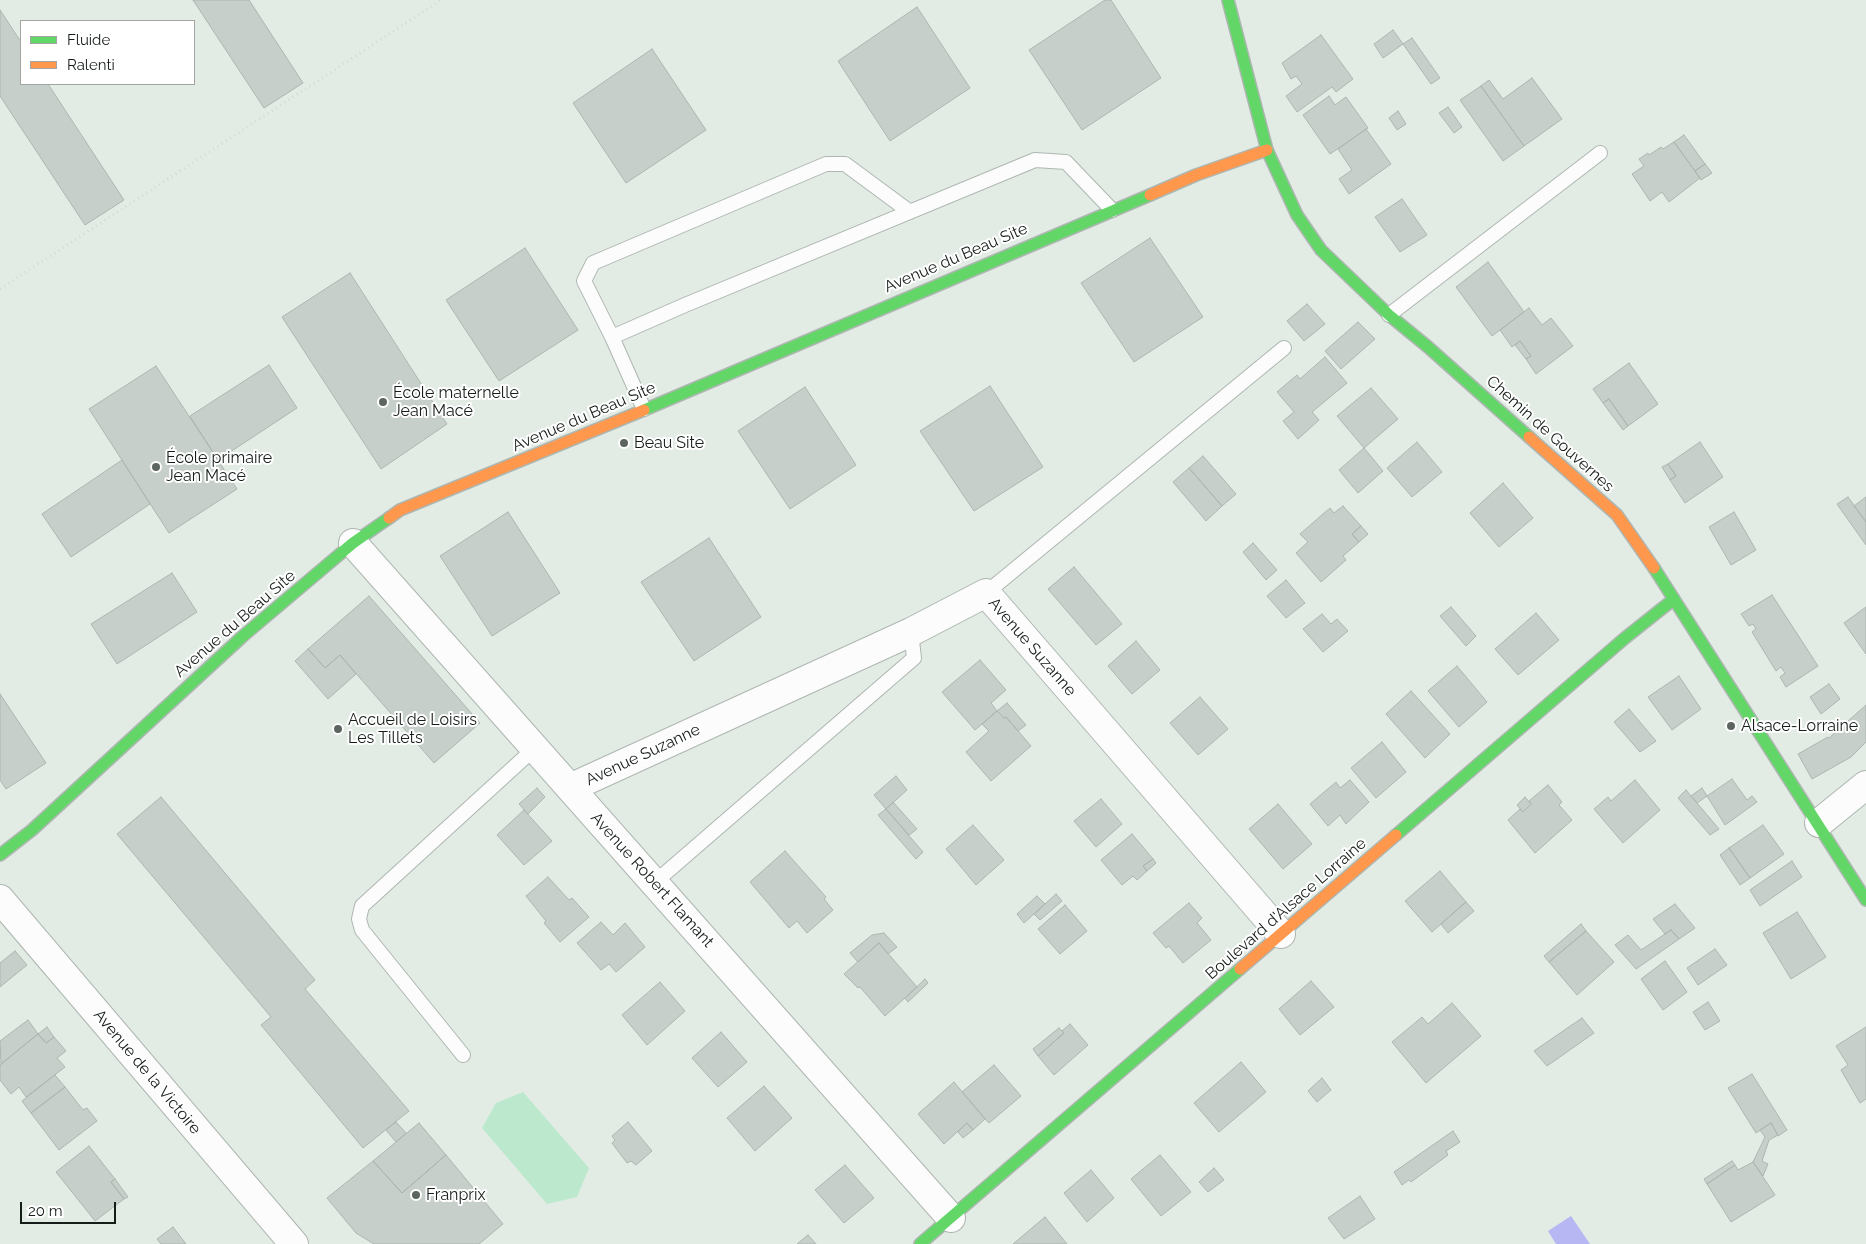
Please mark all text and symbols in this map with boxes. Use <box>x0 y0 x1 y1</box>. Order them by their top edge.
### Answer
legend <box>20 20 195 85</box>
text: Fluide <box>67 31 110 49</box>
text: Ralenti <box>67 56 115 74</box>
street label: Avenue du Beau Site <box>881 219 1031 297</box>
street label: Chemin de Gouvernes <box>1482 372 1618 496</box>
street label: Avenue du Beau Site <box>509 378 659 456</box>
place label: École maternelle Jean Macé <box>393 383 519 421</box>
marker: École maternelle Jean Macé <box>377 396 389 408</box>
place label: Beau Site <box>634 433 704 453</box>
marker: Beau Site <box>618 437 630 449</box>
place label: École primaire Jean Macé <box>166 448 272 486</box>
marker: École primaire Jean Macé <box>150 461 162 473</box>
street label: Avenue du Beau Site <box>171 566 299 682</box>
street label: Avenue Suzanne <box>984 594 1080 700</box>
place label: Accueil de Loisirs Les Tillets <box>348 710 477 748</box>
place label: Alsace-Lorraine <box>1741 716 1858 736</box>
street label: Avenue Suzanne <box>583 720 703 790</box>
marker: Alsace-Lorraine <box>1725 720 1737 732</box>
marker: Accueil de Loisirs Les Tillets <box>332 723 344 735</box>
street label: Avenue Robert Flamant <box>586 809 718 951</box>
street label: Boulevard d'Alsace Lorraine <box>1202 834 1370 984</box>
street label: Avenue de la Victoire <box>89 1006 205 1138</box>
place label: Franprix <box>426 1185 485 1205</box>
marker: Franprix <box>410 1189 422 1201</box>
scale bar <box>22 1192 119 1224</box>
text: 20 m <box>28 1202 63 1220</box>

